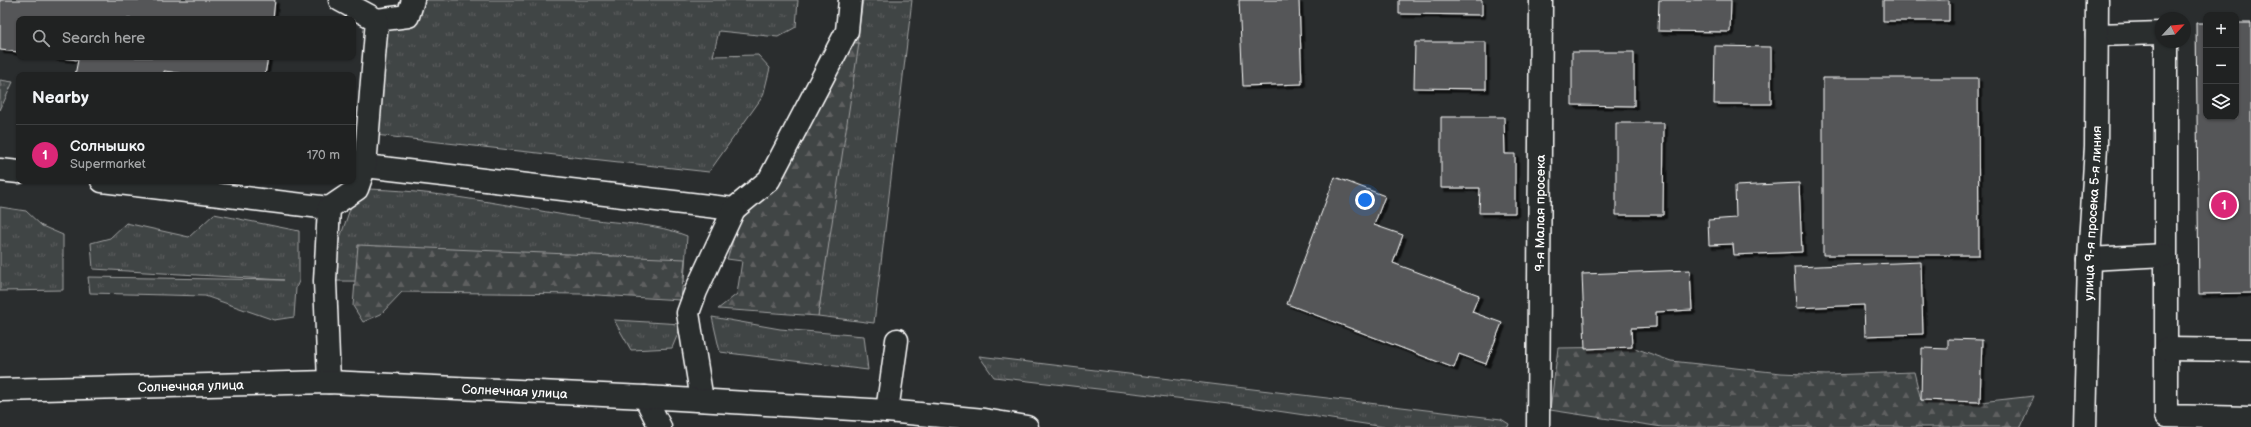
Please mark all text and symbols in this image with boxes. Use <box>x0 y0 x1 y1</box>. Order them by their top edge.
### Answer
north arrow <box>2155 12 2191 48</box>
map controls <box>2203 12 2239 120</box>
button: + <box>2203 12 2239 48</box>
search box <box>16 16 356 60</box>
icon: search <box>30 27 52 49</box>
text: Search here <box>62 29 145 48</box>
button: − <box>2203 48 2239 84</box>
button: layers <box>2203 84 2239 120</box>
text: Nearby <box>32 88 89 108</box>
street label: улица 9-я просека 5-я линия <box>2081 126 2105 301</box>
text: Солнышко <box>70 137 145 156</box>
text: 1 <box>42 147 48 163</box>
text: 170 m <box>307 147 340 163</box>
street label: 9-я Малая просека <box>1532 154 1549 272</box>
text: Supermarket <box>70 156 146 172</box>
your location <box>1355 190 1375 210</box>
pin: 1 <box>2211 190 2237 220</box>
street label: Солнечная улица <box>138 377 244 396</box>
street label: Солнечная улица <box>461 381 568 402</box>

